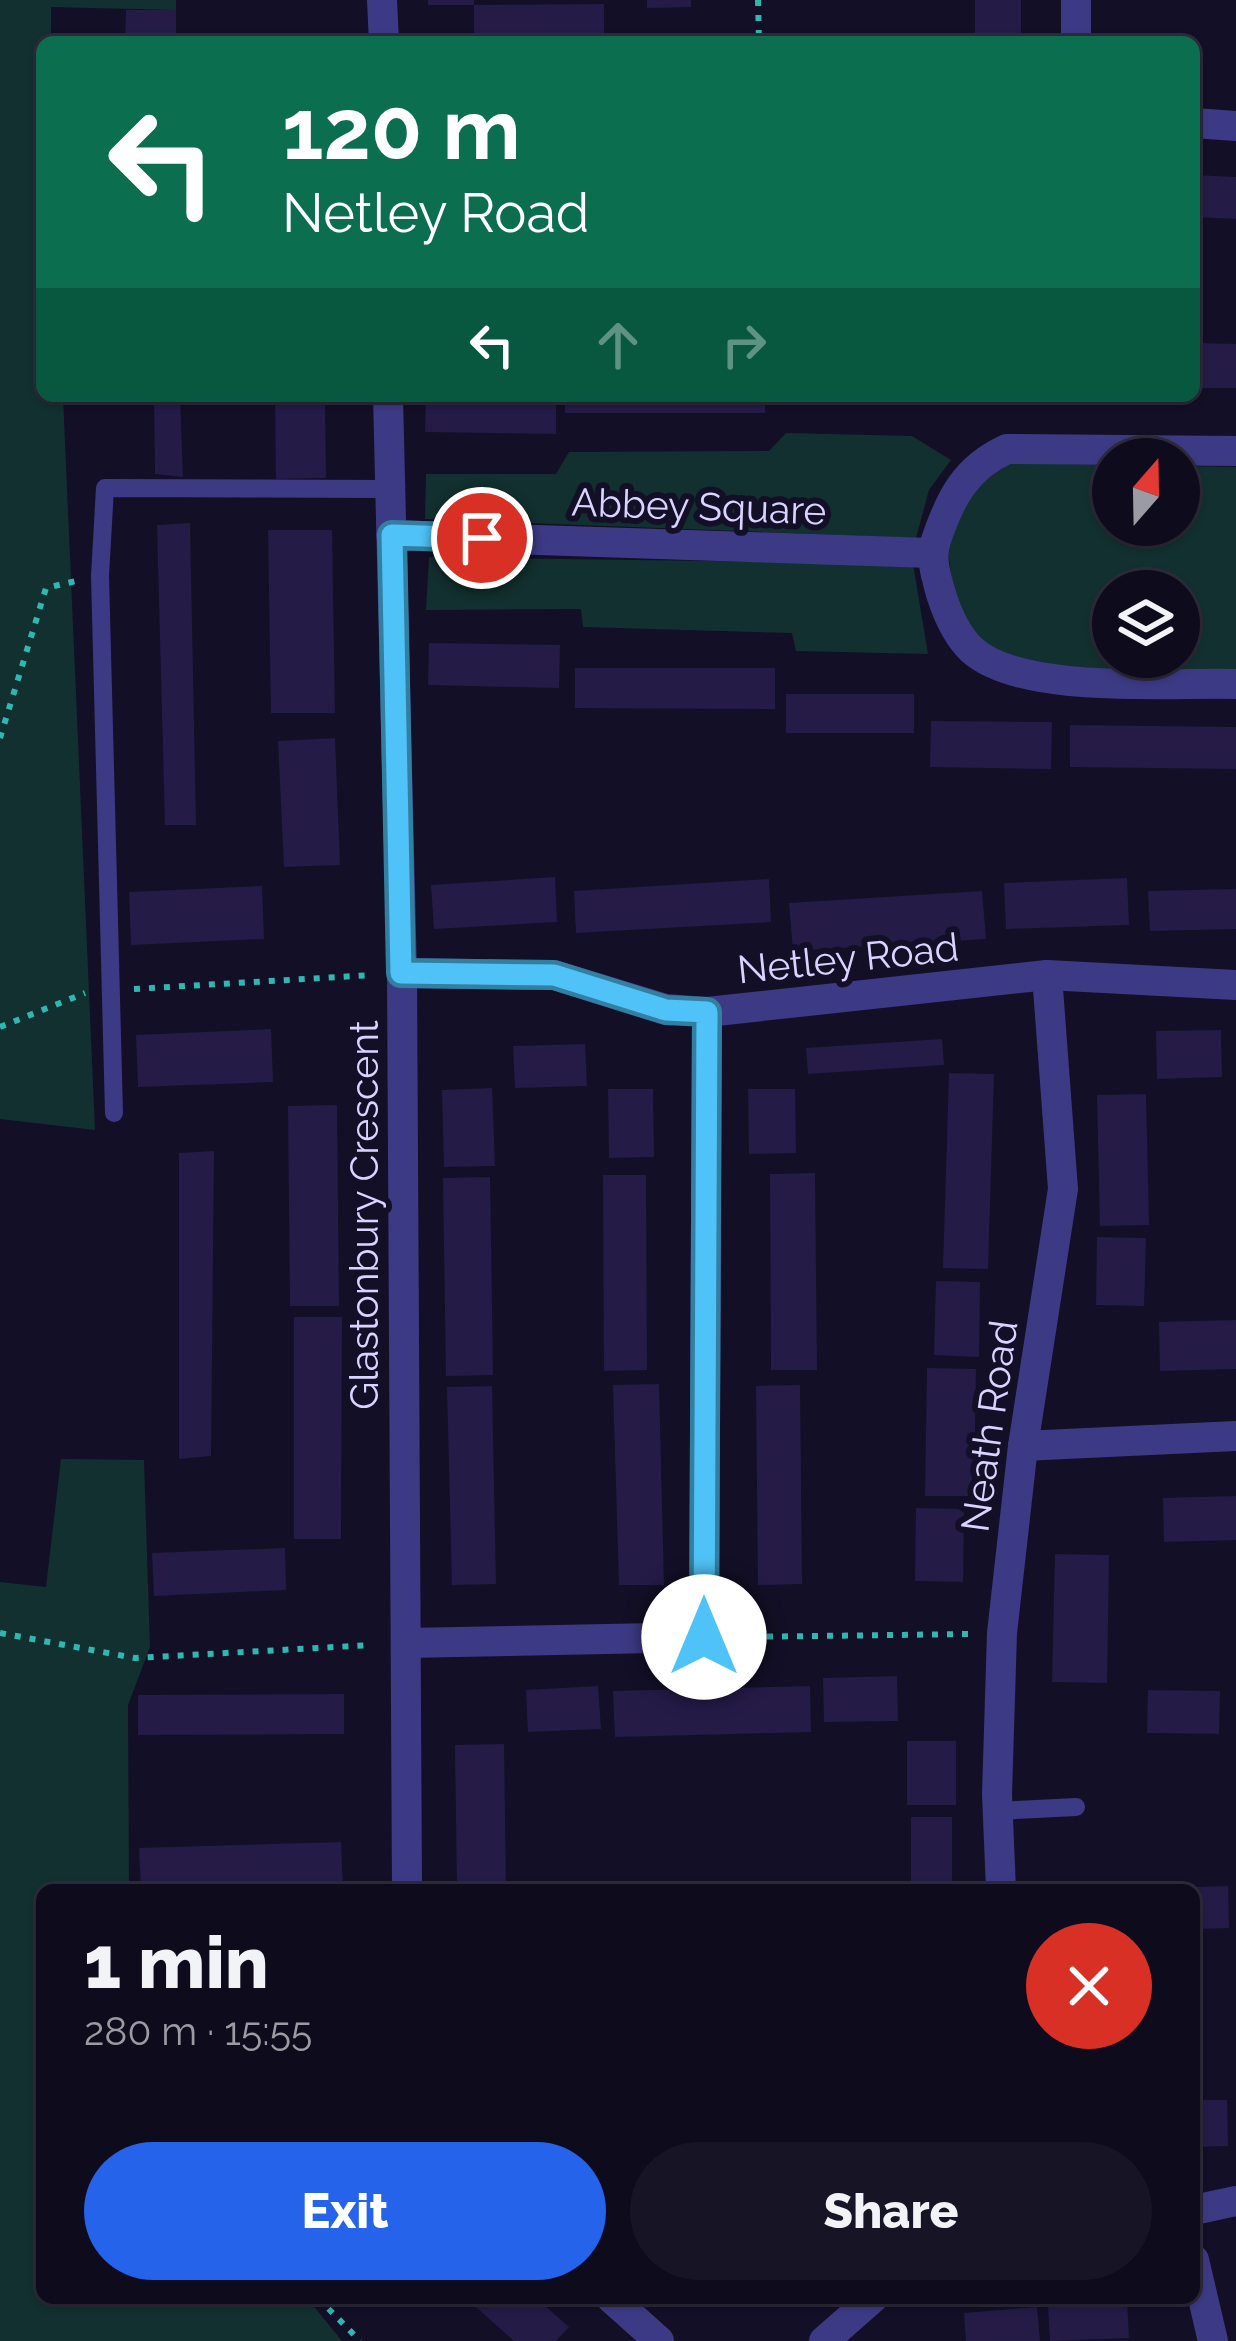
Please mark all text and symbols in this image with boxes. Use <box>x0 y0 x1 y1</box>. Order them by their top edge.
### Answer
text: 120 m <box>282 80 521 179</box>
icon: left <box>84 84 240 240</box>
text: Netley Road <box>282 181 589 245</box>
icon: left <box>459 312 525 378</box>
icon: ahead <box>585 312 651 378</box>
icon: right <box>711 312 777 378</box>
north arrow <box>1092 438 1200 546</box>
map controls <box>1092 438 1200 678</box>
street label: Abbey Square <box>571 479 827 533</box>
pin <box>431 487 533 589</box>
icon: arrive <box>449 505 515 571</box>
button: layers <box>1092 570 1200 678</box>
street label: Netley Road <box>735 924 961 992</box>
street label: Glastonbury Crescent <box>341 1020 387 1410</box>
street label: Neath Road <box>951 1317 1027 1535</box>
position arrow <box>641 1574 767 1700</box>
text: 1 min <box>84 1920 269 2005</box>
button: close <box>1026 1923 1152 2049</box>
text: 280 m · 15:55 <box>84 2008 312 2054</box>
button: Exit <box>84 2142 606 2280</box>
button: Share <box>630 2142 1152 2280</box>

